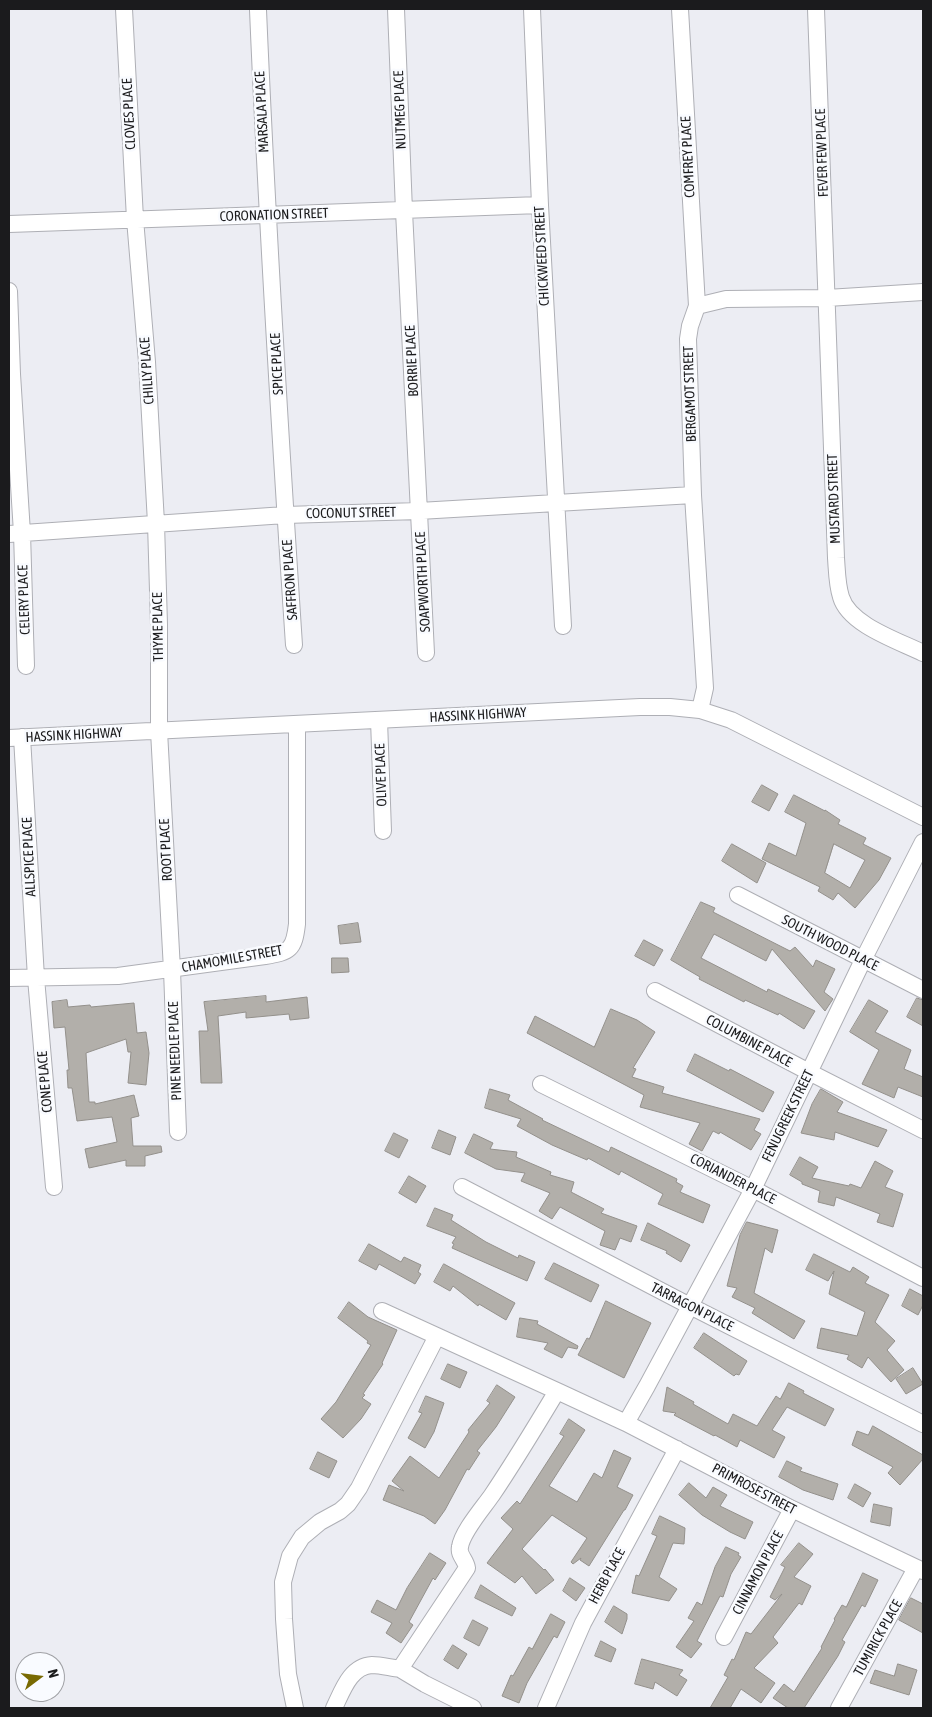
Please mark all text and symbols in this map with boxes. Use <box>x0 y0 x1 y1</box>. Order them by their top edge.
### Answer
street label: NUTMEG PLACE <box>390 70 410 150</box>
street label: MARSALA PLACE <box>251 71 273 153</box>
street label: CLOVES PLACE <box>119 78 139 150</box>
street label: FEVER FEW PLACE <box>812 109 832 197</box>
street label: COMFREY PLACE <box>677 116 699 198</box>
street label: CORONATION STREET <box>219 205 329 225</box>
street label: CHICKWEED STREET <box>531 206 553 306</box>
street label: BORRIE PLACE <box>402 325 422 397</box>
street label: SPICE PLACE <box>267 333 287 395</box>
street label: CHILLY PLACE <box>136 337 158 405</box>
street label: BERGAMOT STREET <box>680 346 700 442</box>
street label: MUSTARD STREET <box>824 454 844 544</box>
street label: COCONUT STREET <box>306 504 396 522</box>
street label: SOAPWORTH PLACE <box>412 531 434 633</box>
street label: SAFFRON PLACE <box>279 539 301 621</box>
street label: CELERY PLACE <box>14 565 34 635</box>
street label: THYME PLACE <box>149 592 167 662</box>
street label: HASSINK HIGHWAY <box>429 704 527 726</box>
street label: HASSINK HIGHWAY <box>25 724 123 746</box>
street label: OLIVE PLACE <box>372 743 390 807</box>
street label: ALLSPICE PLACE <box>19 817 39 897</box>
street label: ROOT PLACE <box>156 818 176 882</box>
street label: SOUTH WOOD PLACE <box>779 911 881 975</box>
street label: CHAMOMILE STREET <box>180 942 284 976</box>
street label: PINE NEEDLE PLACE <box>165 1001 185 1101</box>
street label: COLUMBINE PLACE <box>703 1011 795 1071</box>
street label: CONE PLACE <box>34 1051 56 1113</box>
street label: FENUGREEK STREET <box>758 1067 818 1165</box>
street label: CORIANDER PLACE <box>687 1150 779 1208</box>
street label: TARRAGON PLACE <box>648 1279 736 1335</box>
street label: PRIMROSE STREET <box>709 1460 799 1518</box>
street label: CINNAMON PLACE <box>729 1528 787 1618</box>
street label: HERB PLACE <box>585 1545 629 1607</box>
street label: TUMIRICK PLACE <box>850 1597 906 1679</box>
north arrow <box>15 1652 65 1702</box>
text: N <box>45 1667 62 1679</box>

